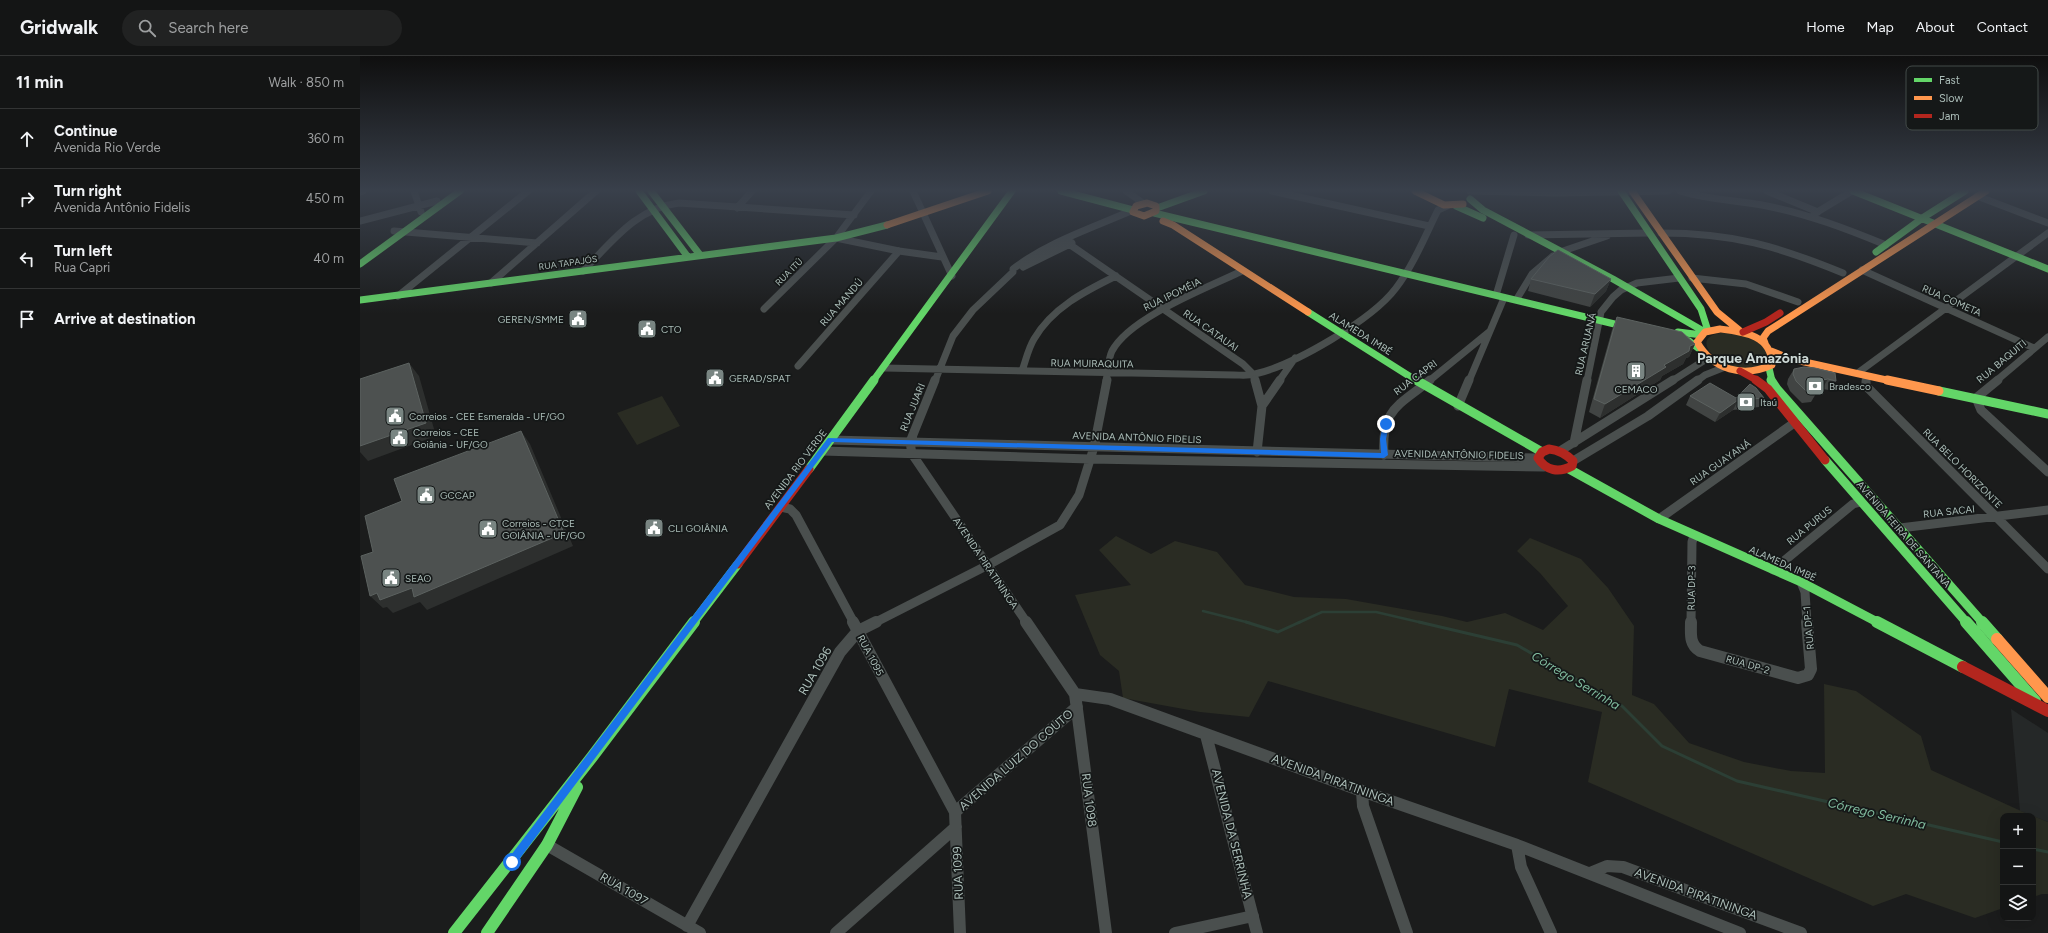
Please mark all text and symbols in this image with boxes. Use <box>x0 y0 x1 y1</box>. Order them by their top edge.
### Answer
search box <box>122 10 402 46</box>
text: Gridwalk <box>20 16 98 39</box>
icon: search <box>136 17 158 39</box>
text: Search here <box>168 19 248 37</box>
text: Home <box>1806 19 1845 36</box>
text: Map <box>1867 19 1894 36</box>
text: About <box>1916 19 1955 36</box>
text: Contact <box>1977 19 2028 36</box>
legend <box>1906 66 2038 130</box>
text: 11 min <box>16 72 63 92</box>
text: Fast <box>1939 74 1960 87</box>
text: Walk · 850 m <box>268 75 344 90</box>
text: Slow <box>1939 92 1963 105</box>
text: Jam <box>1939 110 1960 123</box>
text: Continue <box>54 122 117 140</box>
icon: ahead <box>16 128 38 150</box>
text: 360 m <box>307 131 344 146</box>
text: Avenida Rio Verde <box>54 140 161 155</box>
text: Turn right <box>54 182 122 200</box>
icon: right <box>16 188 38 210</box>
text: 450 m <box>306 191 344 206</box>
text: Avenida Antônio Fidelis <box>54 200 190 215</box>
text: Turn left <box>54 242 112 260</box>
icon: left <box>16 248 38 270</box>
text: 40 m <box>313 251 344 266</box>
street label: RUA TAPAJÓS <box>538 253 598 272</box>
street label: RUA ITÚ <box>773 256 805 288</box>
text: Rua Capri <box>54 260 110 275</box>
street label: RUA IPOMÉIA <box>1141 275 1203 314</box>
street label: RUA MANDÚ <box>817 276 866 329</box>
street label: RUA COMETA <box>1920 282 1984 319</box>
street label: RUA CATAUAI <box>1181 307 1241 354</box>
icon: arrive <box>16 308 38 330</box>
public building icon: GEREN/SMME <box>567 308 589 330</box>
street label: ALAMEDA IMBÉ <box>1327 309 1395 358</box>
text: Arrive at destination <box>54 310 195 328</box>
street label: RUA ARUANÁ <box>1572 311 1599 377</box>
place label: GEREN/SMME <box>498 313 564 326</box>
public building icon: CTO <box>636 318 658 340</box>
place label: CTO <box>661 323 682 336</box>
street label: RUA BAQUITI <box>1974 337 2029 386</box>
district label: Parque Amazônia <box>1697 350 1809 367</box>
street label: RUA MUIRAQUITA <box>1050 356 1134 371</box>
street label: RUA CAPRI <box>1391 357 1440 398</box>
building icon: CEMACO <box>1625 360 1647 382</box>
public building icon: GERAD/SPAT <box>704 367 726 389</box>
place label: GERAD/SPAT <box>729 372 791 385</box>
bank icon: Bradesco <box>1804 375 1826 397</box>
place label: Bradesco <box>1829 380 1871 393</box>
street label: RUA JUARI <box>897 381 928 433</box>
place label: CEMACO <box>1614 383 1658 396</box>
bank icon: Itaú <box>1735 391 1757 413</box>
place label: Itaú <box>1760 396 1777 409</box>
public building icon: Correios - CEE Esmeralda - UF/GO <box>384 405 406 427</box>
place label: Correios - CEE Esmeralda - UF/GO <box>409 410 565 423</box>
route end <box>1377 415 1395 433</box>
place label: Correios - CEE Goiânia - UF/GO <box>413 426 488 451</box>
street label: RUA BELO HORIZONTE <box>1920 426 2005 511</box>
public building icon: Correios - CEE Goiânia - UF/GO <box>388 427 410 449</box>
street label: AVENIDA RIO VERDE <box>761 427 830 512</box>
street label: AVENIDA ANTÔNIO FIDELIS <box>1072 429 1202 446</box>
street label: RUA GUAYANÁ <box>1687 437 1753 488</box>
street label: AVENIDA ANTÔNIO FIDELIS <box>1394 447 1524 462</box>
street label: AVENIDA FEIRA DE SANTANA <box>1854 478 1954 591</box>
public building icon: GCCAP <box>415 484 437 506</box>
place label: GCCAP <box>440 489 475 502</box>
street label: RUA SACAI <box>1923 502 1976 521</box>
street label: RUA PURUS <box>1784 503 1835 548</box>
street label: AVENIDA PIRATININGA <box>950 515 1021 612</box>
place label: Correios - CTCE GOIÂNIA - UF/GO <box>502 517 585 542</box>
public building icon: CLI GOIÂNIA <box>643 517 665 539</box>
public building icon: Correios - CTCE GOIÂNIA - UF/GO <box>477 518 499 540</box>
place label: CLI GOIÂNIA <box>668 522 728 535</box>
street label: ALAMEDA IMBÉ <box>1747 543 1819 584</box>
street label: RUA DP-3 <box>1685 565 1698 611</box>
public building icon: SEAO <box>380 567 402 589</box>
place label: SEAO <box>405 572 432 585</box>
street label: RUA DP-1 <box>1800 606 1817 650</box>
street label: RUA 1095 <box>854 633 887 678</box>
street label: RUA 1096 <box>796 644 834 698</box>
water label: Córrego Serrinha <box>1529 648 1623 713</box>
street label: RUA DP-2 <box>1724 652 1771 677</box>
street label: AVENIDA LUIZ DO COUTO <box>956 707 1076 813</box>
street label: AVENIDA PIRATININGA <box>1270 751 1396 809</box>
street label: AVENIDA DA SERRINHA <box>1209 768 1255 900</box>
street label: RUA 1098 <box>1079 772 1099 828</box>
water label: Córrego Serrinha <box>1826 795 1928 832</box>
map controls <box>2000 813 2036 921</box>
button: + <box>2000 813 2036 849</box>
street label: RUA 1099 <box>950 846 966 900</box>
button: − <box>2000 849 2036 885</box>
route start <box>503 853 521 871</box>
street label: AVENIDA PIRATININGA <box>1633 865 1759 923</box>
street label: RUA 1097 <box>598 870 651 909</box>
button: layers <box>2000 885 2036 921</box>

